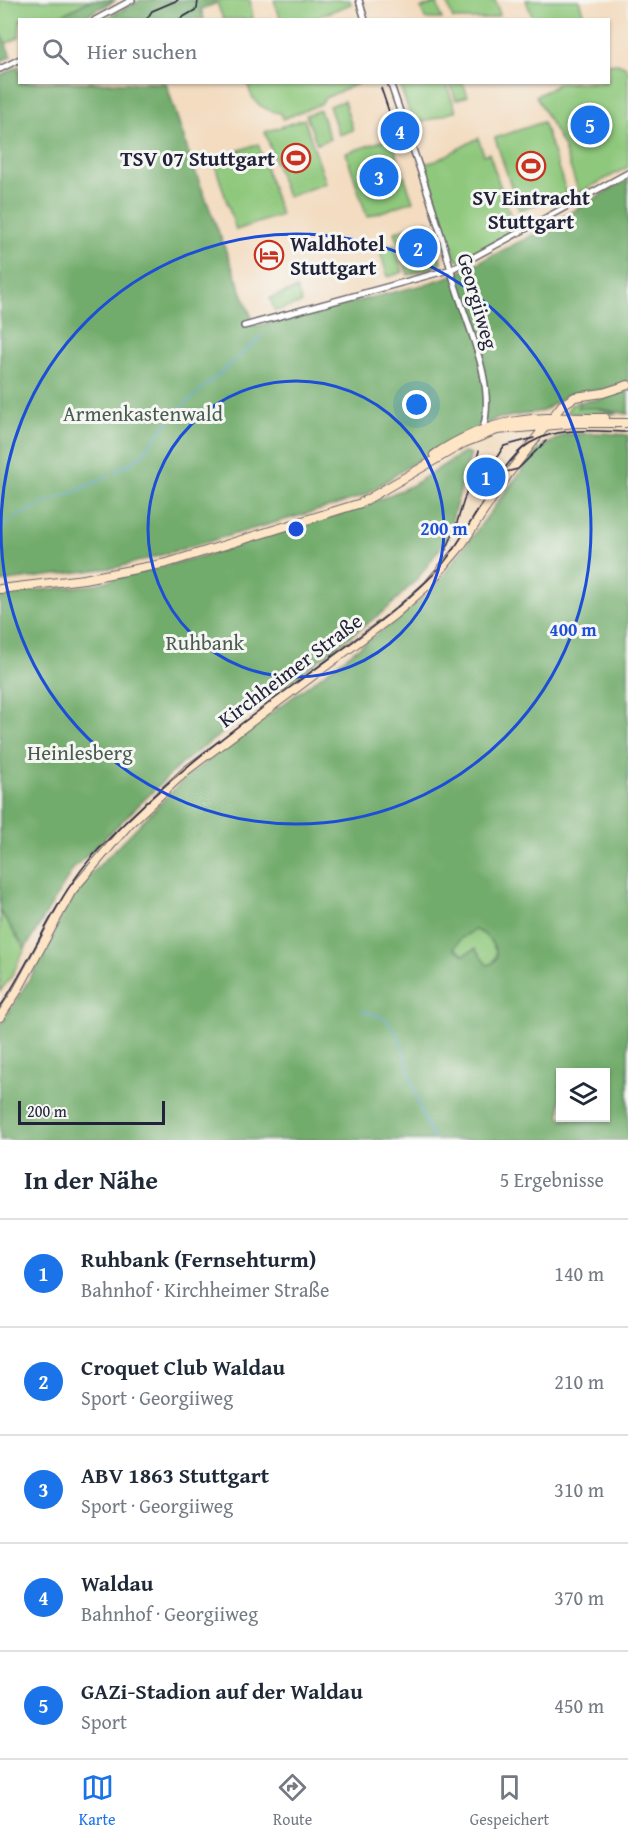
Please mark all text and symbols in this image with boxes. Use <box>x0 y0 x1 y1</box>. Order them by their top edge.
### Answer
search box <box>18 18 610 84</box>
icon: search <box>39 35 72 68</box>
text: Hier suchen <box>87 35 197 67</box>
pin: 5 <box>570 102 610 148</box>
pin: 4 <box>380 108 420 154</box>
sports icon: TSV 07 Stuttgart <box>280 142 312 174</box>
place label: TSV 07 Stuttgart <box>120 143 275 174</box>
sports icon: SV Eintracht Stuttgart <box>515 150 547 182</box>
pin: 3 <box>360 154 398 200</box>
place label: SV Eintracht Stuttgart <box>472 182 590 237</box>
pin: 2 <box>398 226 438 270</box>
place label: Waldhotel Stuttgart <box>290 228 385 283</box>
hotel icon: Waldhotel Stuttgart <box>253 239 285 271</box>
street label: Georgiiweg <box>450 249 507 353</box>
your location <box>402 390 431 419</box>
park label: Armenkastenwald <box>63 398 224 429</box>
pin: 1 <box>466 454 506 500</box>
text: 200 m <box>420 515 468 542</box>
centre of rings <box>286 519 306 539</box>
street label: Kirchheimer Straße <box>211 605 369 735</box>
text: 400 m <box>549 616 597 643</box>
park label: Ruhbank <box>166 627 245 658</box>
park label: Heinlesberg <box>27 737 133 768</box>
map controls <box>556 1068 610 1122</box>
button: layers <box>556 1068 610 1122</box>
scale bar <box>18 1098 165 1126</box>
text: 200 m <box>27 1099 67 1123</box>
text: In der Nähe <box>24 1160 158 1199</box>
text: 5 Ergebnisse <box>500 1165 604 1194</box>
text: Ruhbank (Fernsehturm) <box>81 1243 316 1275</box>
text: 1 <box>38 1259 49 1288</box>
text: 140 m <box>554 1259 604 1288</box>
text: Bahnhof · Kirchheimer Straße <box>81 1275 329 1304</box>
text: Croquet Club Waldau <box>81 1351 285 1383</box>
text: 2 <box>38 1367 49 1396</box>
text: 210 m <box>554 1367 604 1396</box>
text: Sport · Georgiiweg <box>81 1383 233 1412</box>
text: ABV 1863 Stuttgart <box>81 1459 269 1491</box>
text: 3 <box>38 1475 49 1504</box>
text: 310 m <box>554 1475 604 1504</box>
text: Sport · Georgiiweg <box>81 1491 233 1520</box>
text: Waldau <box>81 1567 153 1599</box>
text: 4 <box>38 1583 49 1612</box>
text: 370 m <box>554 1583 604 1612</box>
text: Bahnhof · Georgiiweg <box>81 1599 258 1628</box>
text: GAZi-Stadion auf der Waldau <box>81 1675 363 1707</box>
text: 5 <box>38 1691 49 1720</box>
text: 450 m <box>554 1691 604 1720</box>
text: Sport <box>81 1707 127 1736</box>
tab: Karte <box>79 1771 116 1831</box>
tab: Route <box>273 1771 312 1831</box>
tab: Gespeichert <box>470 1771 549 1831</box>

